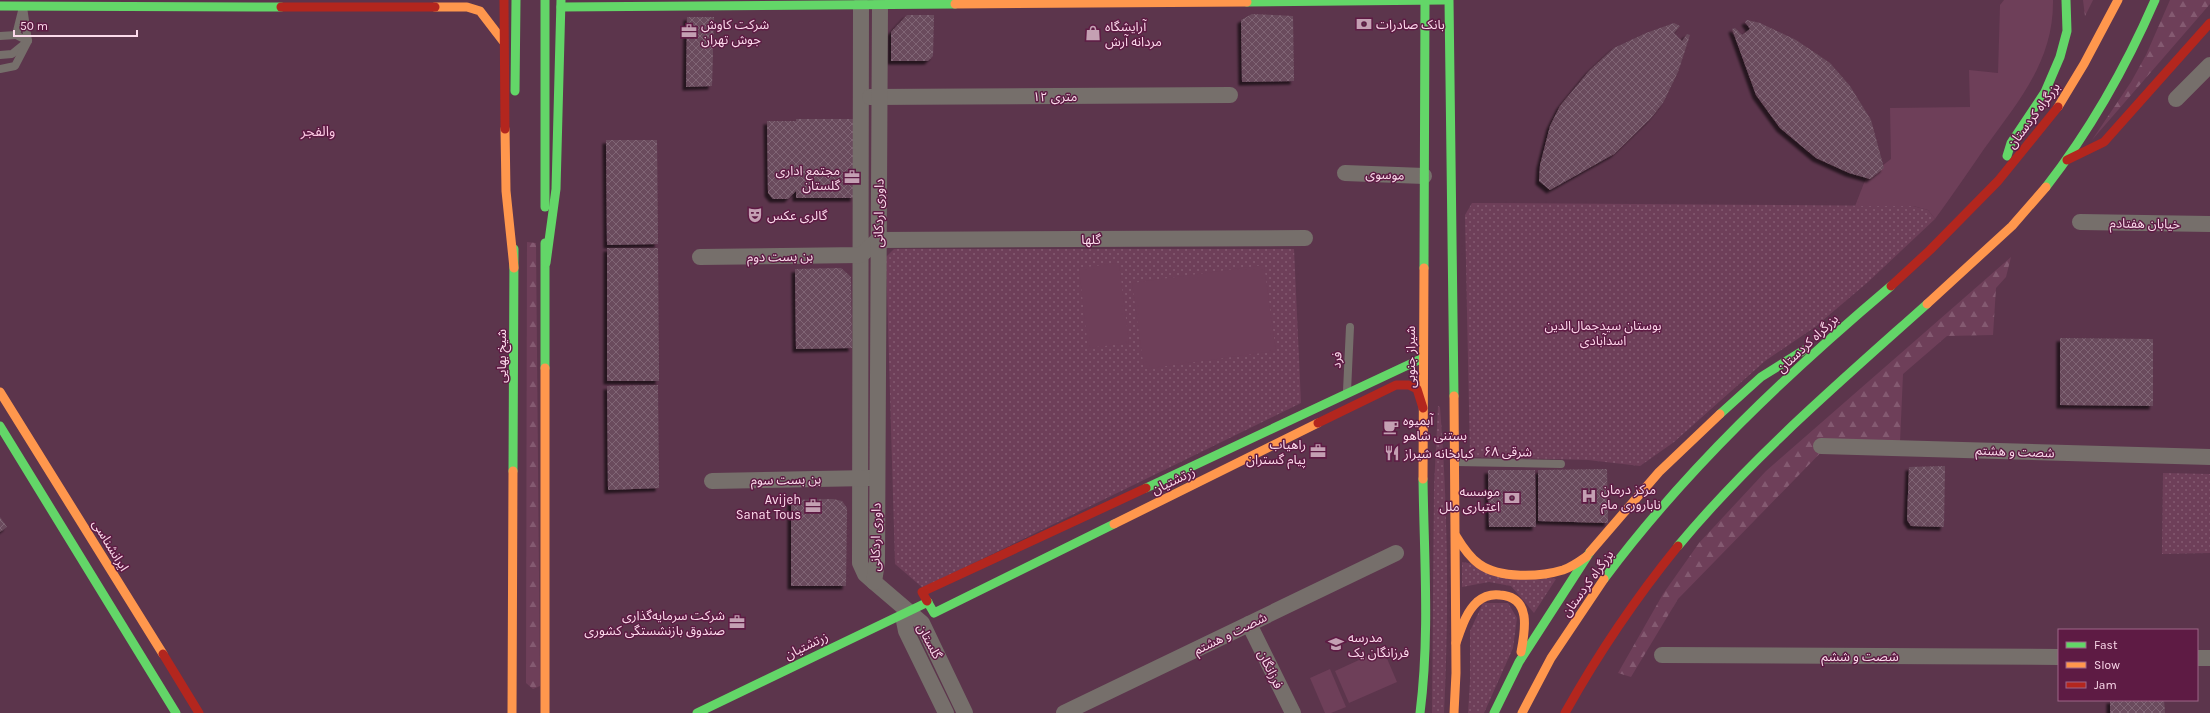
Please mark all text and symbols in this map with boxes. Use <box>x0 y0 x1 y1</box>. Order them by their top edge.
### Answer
scale bar <box>14 12 137 38</box>
bank icon: بانک صادرات <box>1355 15 1373 33</box>
place label: شرکت کاوش جوش تهران <box>701 17 769 48</box>
place label: بانک صادرات <box>1376 17 1445 32</box>
text: 50 m <box>20 19 48 33</box>
place label: آرایشگاه مردانه آرش <box>1105 19 1162 50</box>
office icon: شرکت کاوش جوش تهران <box>680 22 698 40</box>
shop icon: آرایشگاه مردانه آرش <box>1084 24 1102 42</box>
street label: بزرگراه کردستان <box>2004 79 2064 152</box>
street label: ۱۲ متری <box>1033 89 1078 105</box>
district label: والفجر <box>300 123 335 140</box>
place label: مجتمع اداری گلستان <box>776 163 841 194</box>
street label: موسوی <box>1365 166 1405 184</box>
office icon: مجتمع اداری گلستان <box>843 168 861 186</box>
street label: داوری اردکانی <box>870 179 888 248</box>
theatre icon: گالری عکس <box>746 206 764 224</box>
place label: گالری عکس <box>767 208 828 224</box>
street label: خیابان هفتادم <box>2110 215 2181 234</box>
street label: گلها <box>1081 232 1101 248</box>
street label: بن بست دوم <box>747 248 813 267</box>
street label: بزرگراه کردستان <box>1773 311 1842 376</box>
park label: بوستان سیدجمال‌الدین اسدآبادی <box>1544 318 1662 349</box>
street label: شیراز جنوبی <box>1403 326 1419 388</box>
street label: شیخ بهایی <box>494 329 512 383</box>
street label: فرد <box>1329 351 1344 369</box>
place label: آبمیوه بستنی شاهو <box>1403 413 1467 444</box>
cafe icon: آبمیوه بستنی شاهو <box>1382 418 1400 436</box>
place label: راهیاب پیام گستران <box>1246 437 1306 469</box>
office icon: راهیاب پیام گستران <box>1309 442 1327 460</box>
street label: شصت و هشتم <box>1975 443 2055 463</box>
restaurant icon: کبابخانه شیراز <box>1383 444 1401 462</box>
street label: ۶۸ شرقی <box>1484 444 1532 460</box>
place label: کبابخانه شیراز <box>1403 446 1474 461</box>
street label: زرتشتیان <box>1149 464 1198 498</box>
street label: بن بست سوم <box>751 471 821 490</box>
place label: مرکز درمان ناباروری مام <box>1601 482 1661 514</box>
place label: موسسه اعتباری ملل <box>1439 484 1500 515</box>
hospital icon: مرکز درمان ناباروری مام <box>1580 487 1598 505</box>
bank icon: موسسه اعتباری ملل <box>1503 489 1521 507</box>
place label: Avijeh Sanat Tous <box>736 492 801 522</box>
office icon: Avijeh Sanat Tous <box>804 497 822 515</box>
street label: داوری اردکانی <box>867 503 885 572</box>
street label: ایرانشناسی <box>88 517 132 574</box>
street label: بزرگراه کردستان <box>1558 547 1617 620</box>
place label: شرکت سرمایه‌گذاری صندوق بازنشستگی کشوری <box>584 608 725 639</box>
street label: شصت و هشتم <box>1191 609 1271 660</box>
office icon: شرکت سرمایه‌گذاری صندوق بازنشستگی کشوری <box>728 613 746 631</box>
street label: گلستان <box>913 621 945 663</box>
street label: زرتشتیان <box>782 629 831 663</box>
legend <box>2058 629 2198 701</box>
place label: مدرسه فرزانگان یک <box>1348 630 1409 661</box>
school or university icon: مدرسه فرزانگان یک <box>1327 635 1345 653</box>
text: Fast <box>2094 638 2118 652</box>
street label: فرزانگان <box>1254 647 1286 692</box>
street label: شصت و ششم <box>1821 649 1899 667</box>
text: Slow <box>2094 658 2120 672</box>
text: Jam <box>2094 678 2117 692</box>

